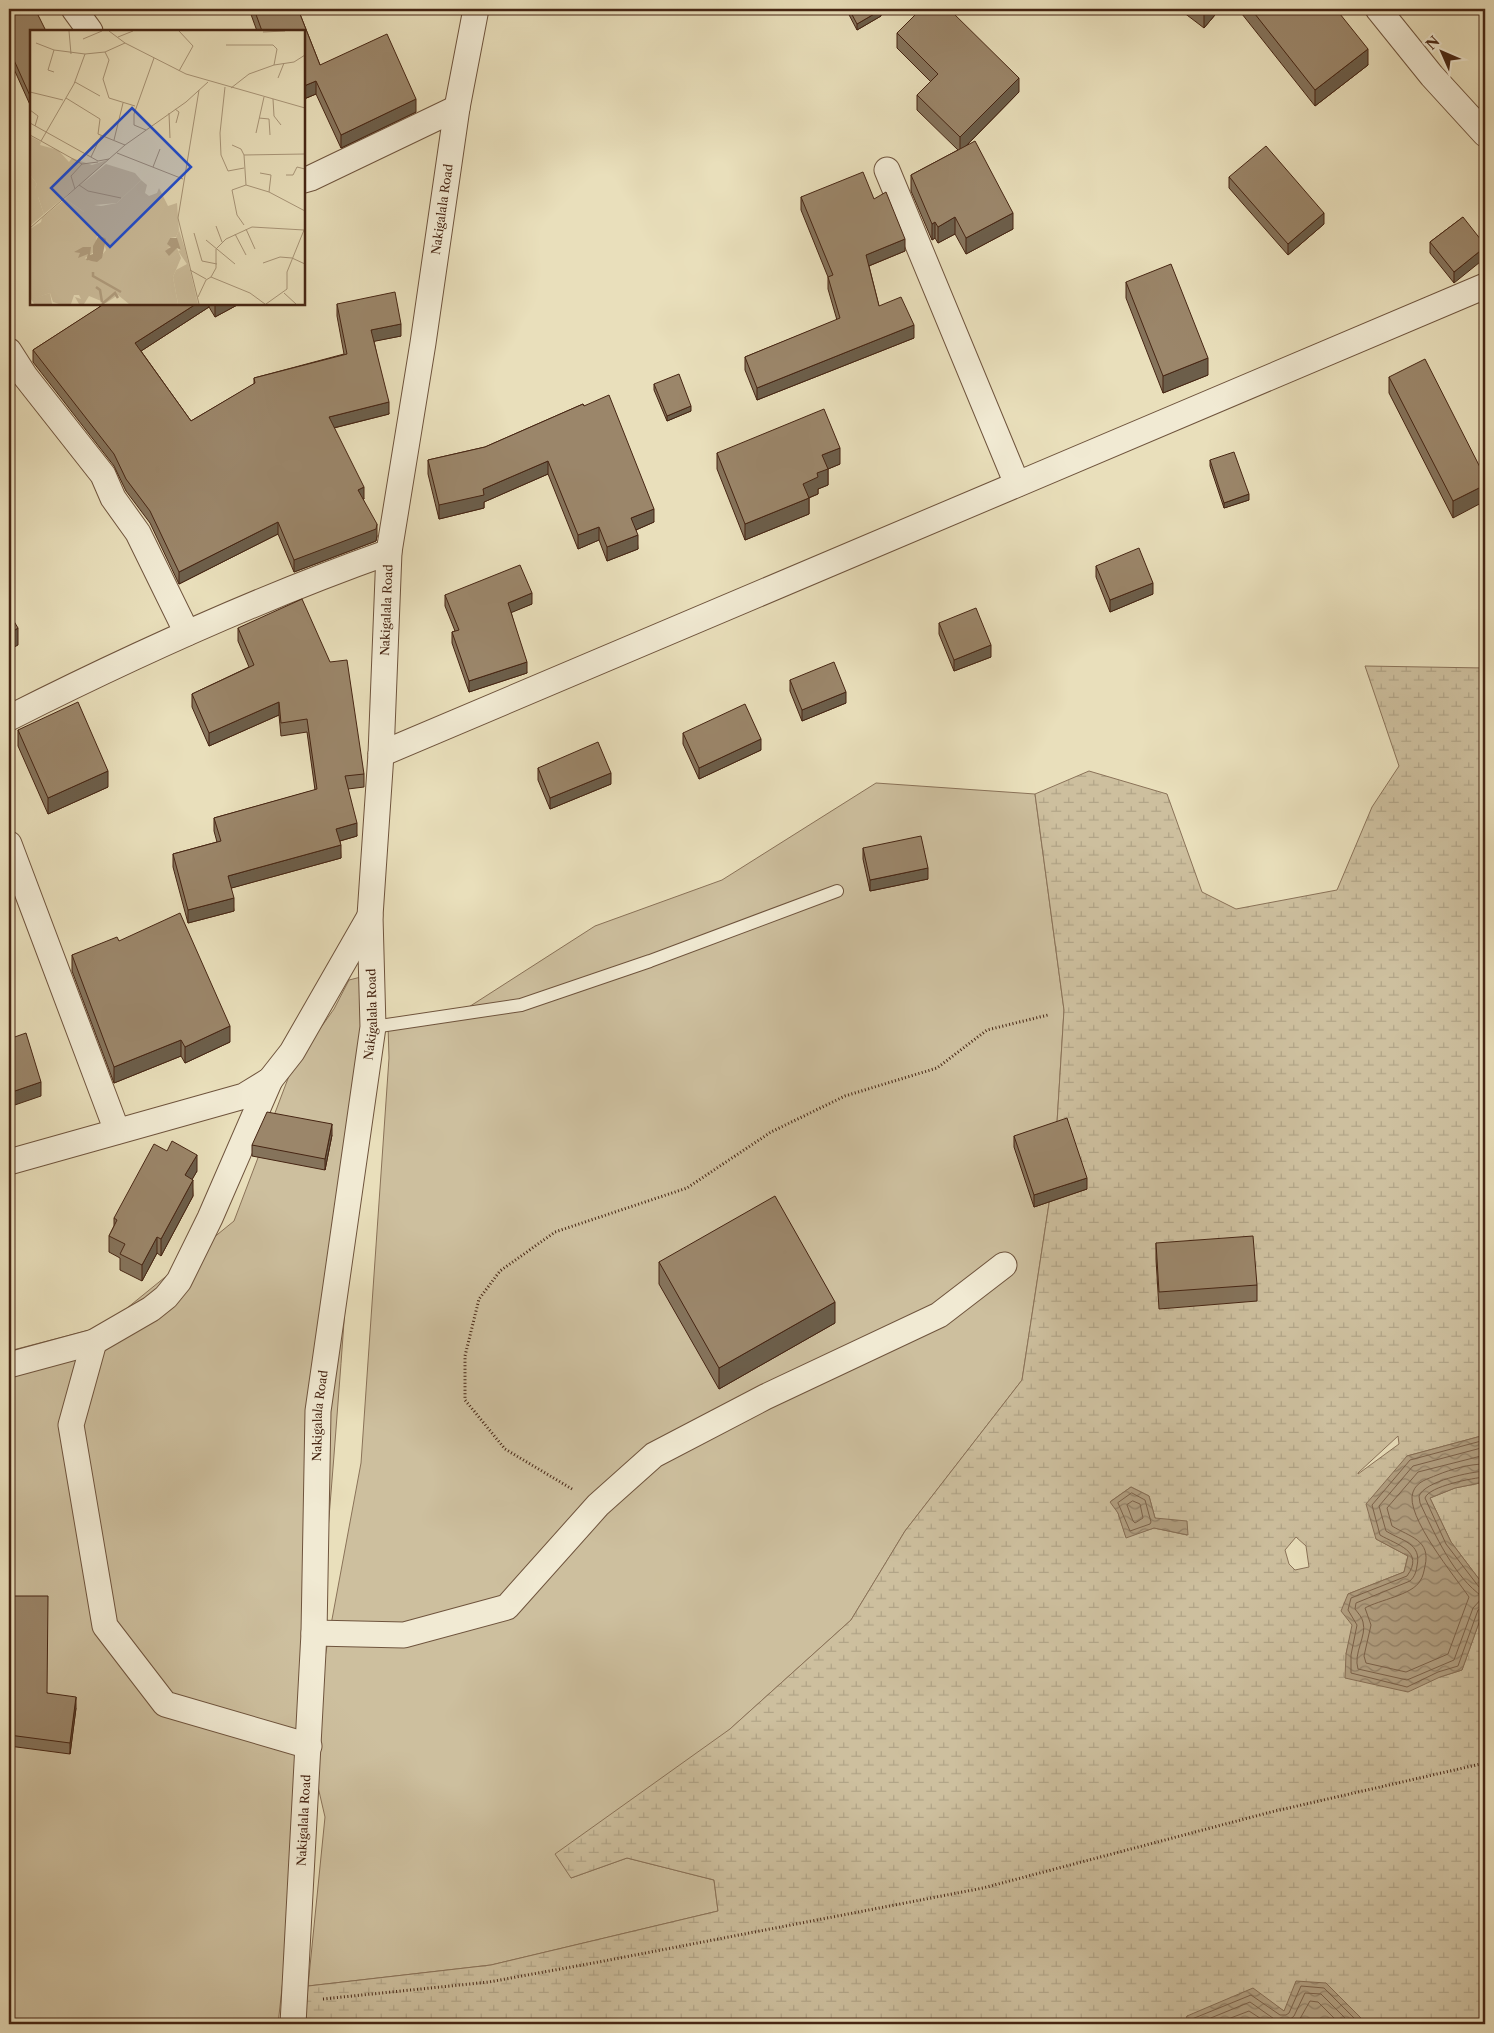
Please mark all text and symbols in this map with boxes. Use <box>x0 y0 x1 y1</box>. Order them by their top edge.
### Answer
north arrow <box>1416 28 1466 78</box>
inset map <box>30 30 305 305</box>
text: N <box>1422 32 1443 53</box>
street label: Nakigalala Road <box>428 162 456 256</box>
street label: Nakigalala Road <box>377 563 396 656</box>
street label: Nakigalala Road <box>360 968 380 1061</box>
street label: Nakigalala Road <box>309 1368 331 1462</box>
street label: Nakigalala Road <box>293 1773 313 1866</box>

